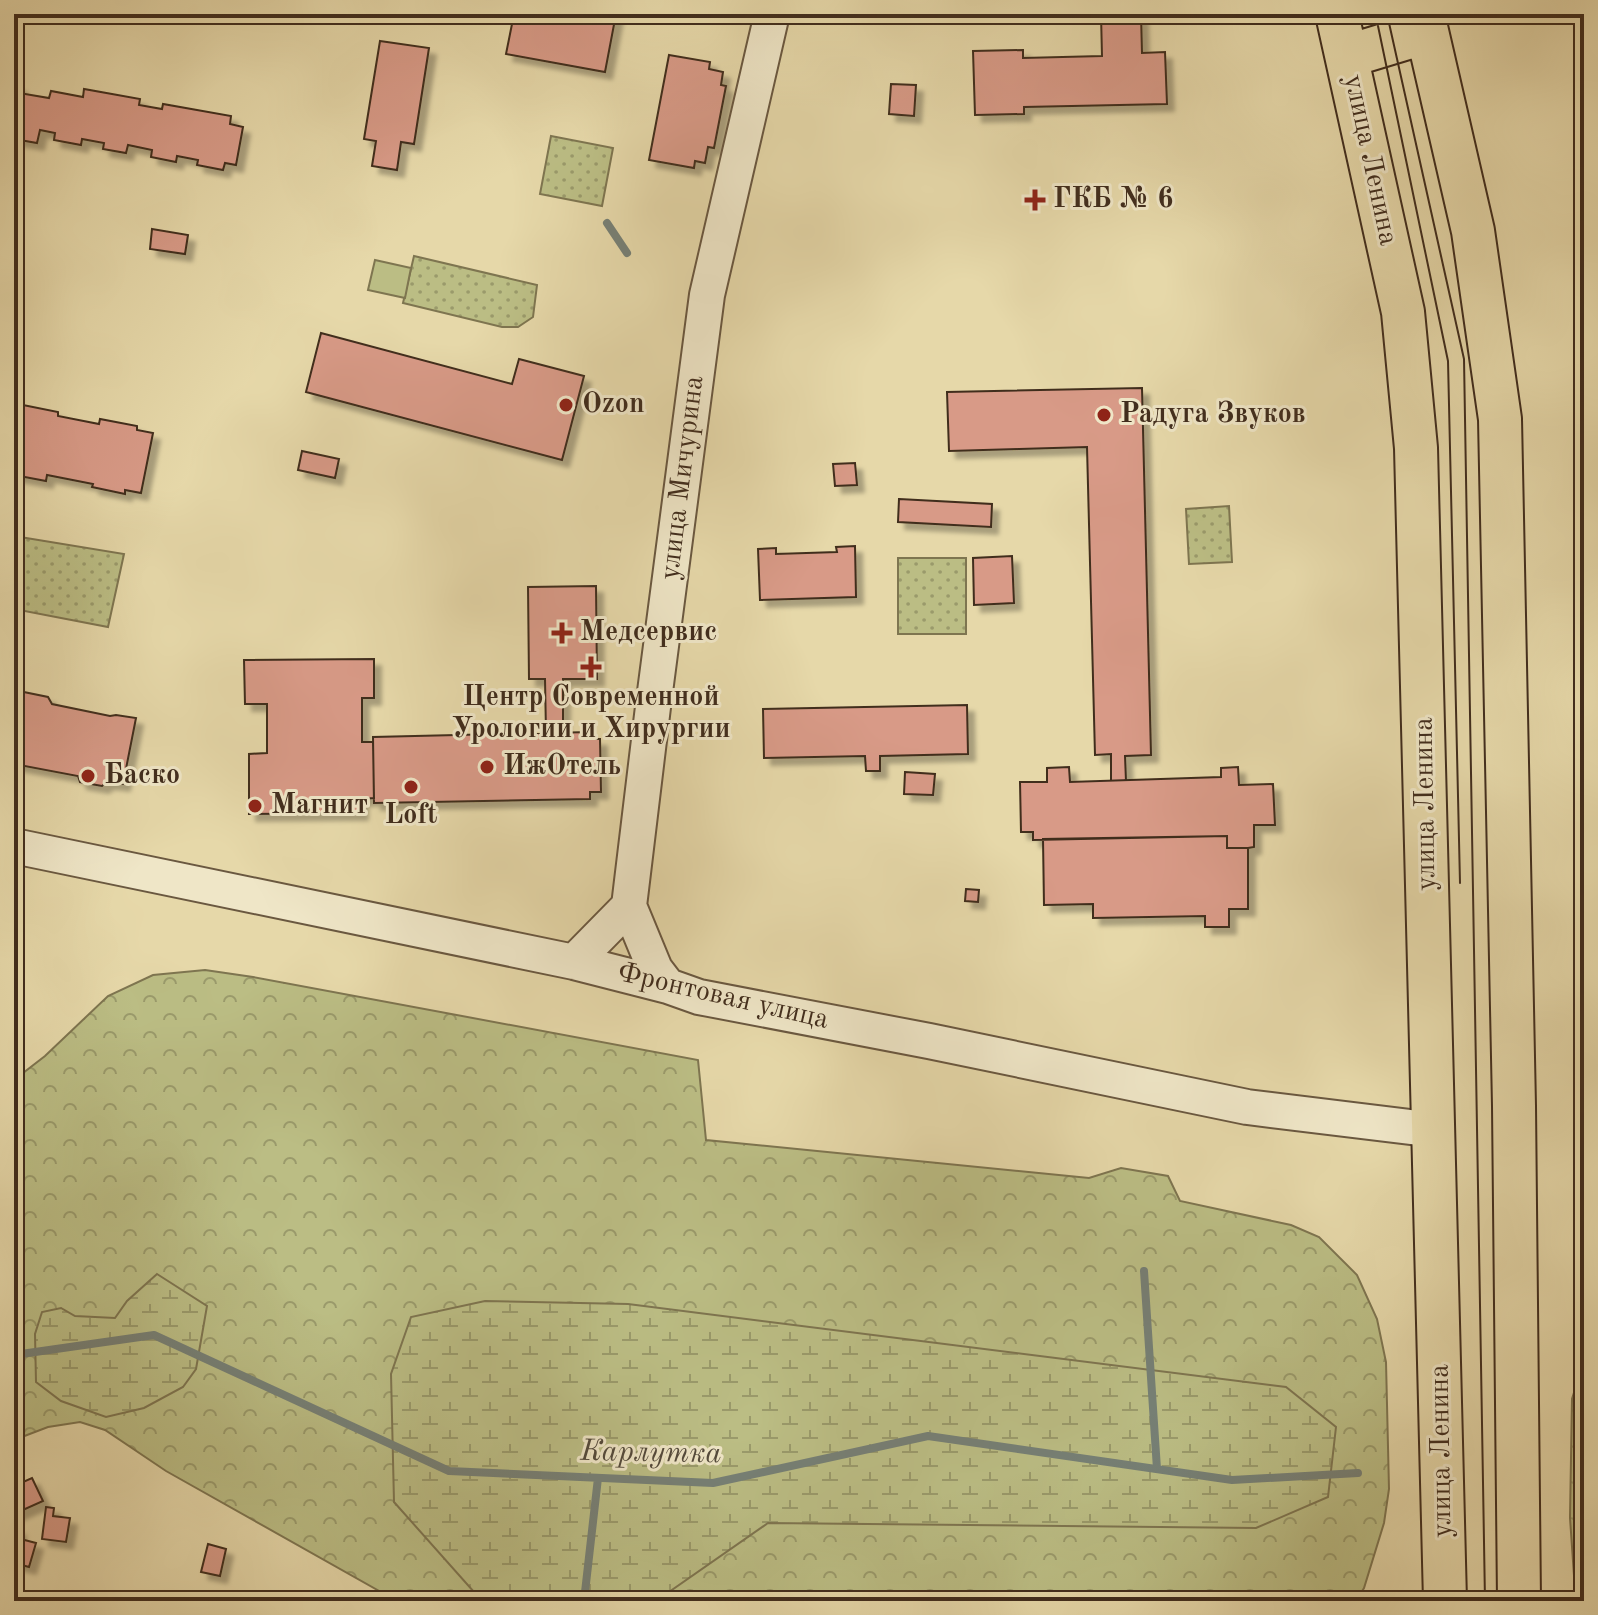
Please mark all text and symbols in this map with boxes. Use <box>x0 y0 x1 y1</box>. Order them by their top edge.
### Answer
street label: улица Ленина <box>1338 72 1402 248</box>
place label: ГКБ № 6 <box>1053 185 1173 214</box>
marker: ГКБ № 6 <box>1024 189 1046 211</box>
street label: улица Мичурина <box>657 374 709 582</box>
place label: Ozon <box>582 391 645 419</box>
marker: Ozon <box>557 396 575 414</box>
place label: Радуга Звуков <box>1120 400 1306 429</box>
marker: Радуга Звуков <box>1095 406 1113 424</box>
place label: Медсервис <box>580 619 717 647</box>
marker: Медсервис <box>551 622 573 644</box>
marker: Центр Современной Урологии и Хирургии <box>580 656 602 678</box>
place label: Центр Современной Урологии и Хирургии <box>451 683 731 744</box>
street label: улица Ленина <box>1410 717 1442 891</box>
place label: ИжОтель <box>503 752 621 781</box>
marker: ИжОтель <box>478 758 496 776</box>
place label: Баско <box>104 762 180 790</box>
marker: Баско <box>79 767 97 785</box>
marker: Loft <box>402 778 420 796</box>
place label: Магнит <box>271 792 368 820</box>
marker: Магнит <box>246 797 264 815</box>
place label: Loft <box>385 802 437 830</box>
street label: Фронтовая улица <box>615 959 831 1035</box>
street label: улица Ленина <box>1426 1364 1458 1538</box>
water label: Карлутка <box>579 1437 722 1469</box>

